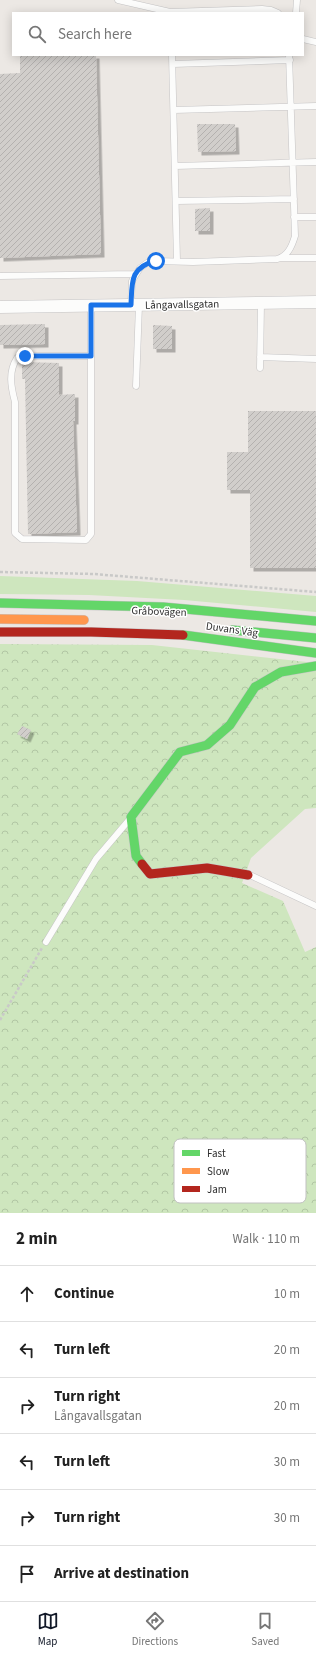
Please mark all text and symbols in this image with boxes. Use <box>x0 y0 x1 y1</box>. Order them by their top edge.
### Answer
search box <box>12 12 304 56</box>
icon: search <box>26 23 48 45</box>
text: Search here <box>58 24 132 45</box>
route start <box>147 252 165 270</box>
street label: Långavallsgatan <box>145 296 219 313</box>
route end <box>16 347 34 365</box>
street label: Gråbovägen <box>131 603 187 620</box>
street label: Duvans Väg <box>205 618 259 641</box>
legend <box>174 1139 306 1203</box>
text: Fast <box>207 1146 226 1161</box>
text: Slow <box>207 1164 230 1179</box>
text: Jam <box>207 1182 227 1197</box>
text: 2 min <box>16 1227 57 1251</box>
text: Walk · 110 m <box>232 1230 300 1248</box>
icon: ahead <box>16 1283 38 1305</box>
text: Continue <box>54 1283 114 1304</box>
text: 10 m <box>274 1285 300 1303</box>
icon: left <box>16 1339 38 1361</box>
text: Turn left <box>54 1339 110 1360</box>
text: 20 m <box>274 1341 300 1359</box>
text: Turn right <box>54 1386 120 1407</box>
icon: right <box>16 1395 38 1417</box>
text: 20 m <box>274 1397 300 1415</box>
text: Långavallsgatan <box>54 1407 142 1425</box>
icon: left <box>16 1451 38 1473</box>
text: Turn left <box>54 1451 110 1472</box>
text: 30 m <box>274 1453 300 1471</box>
icon: right <box>16 1507 38 1529</box>
text: Turn right <box>54 1507 120 1528</box>
text: 30 m <box>274 1509 300 1527</box>
icon: arrive <box>16 1563 38 1585</box>
text: Arrive at destination <box>54 1563 189 1584</box>
tab: Map <box>37 1610 59 1649</box>
tab: Directions <box>132 1610 178 1649</box>
tab: Saved <box>251 1610 279 1649</box>

